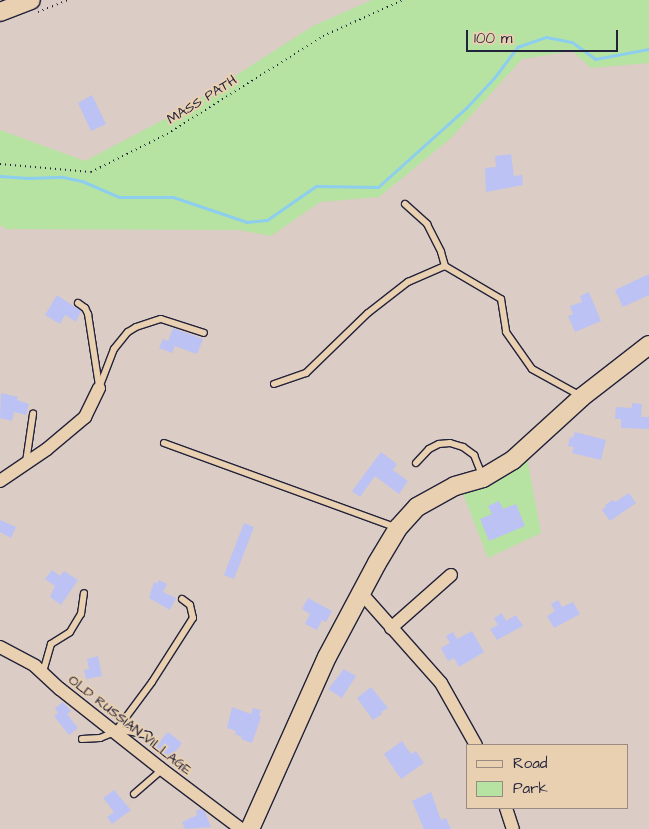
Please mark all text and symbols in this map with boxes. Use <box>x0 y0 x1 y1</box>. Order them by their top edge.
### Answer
scale bar <box>469 20 622 52</box>
text: 100 m <box>474 28 513 49</box>
street label: MASS PATH <box>164 72 240 128</box>
street label: OLD RUSSIAN VILLAGE <box>65 672 195 778</box>
legend <box>467 744 629 809</box>
text: Road <box>513 753 547 774</box>
text: Park <box>513 778 548 799</box>

